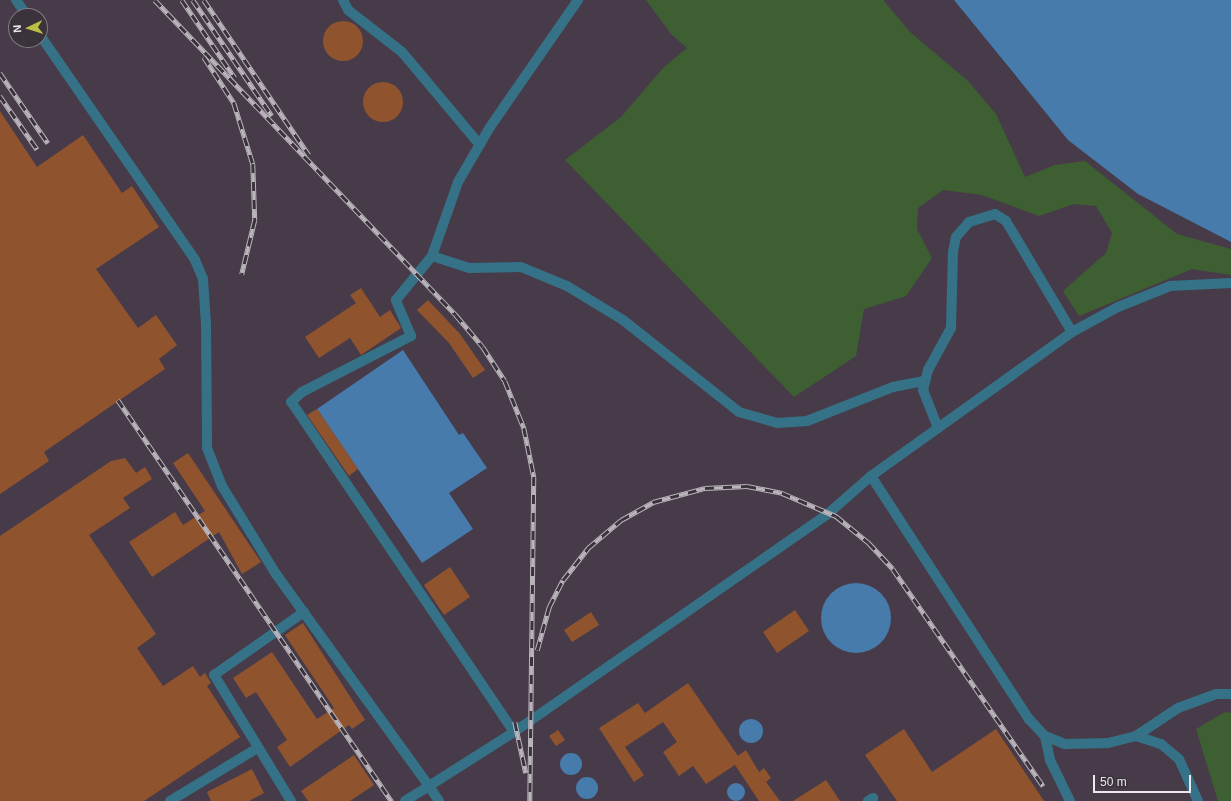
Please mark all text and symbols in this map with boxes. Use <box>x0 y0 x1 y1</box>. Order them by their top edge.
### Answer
north arrow <box>8 8 48 48</box>
text: N <box>11 24 23 33</box>
scale bar <box>1095 767 1193 793</box>
text: 50 m <box>1100 775 1127 789</box>

